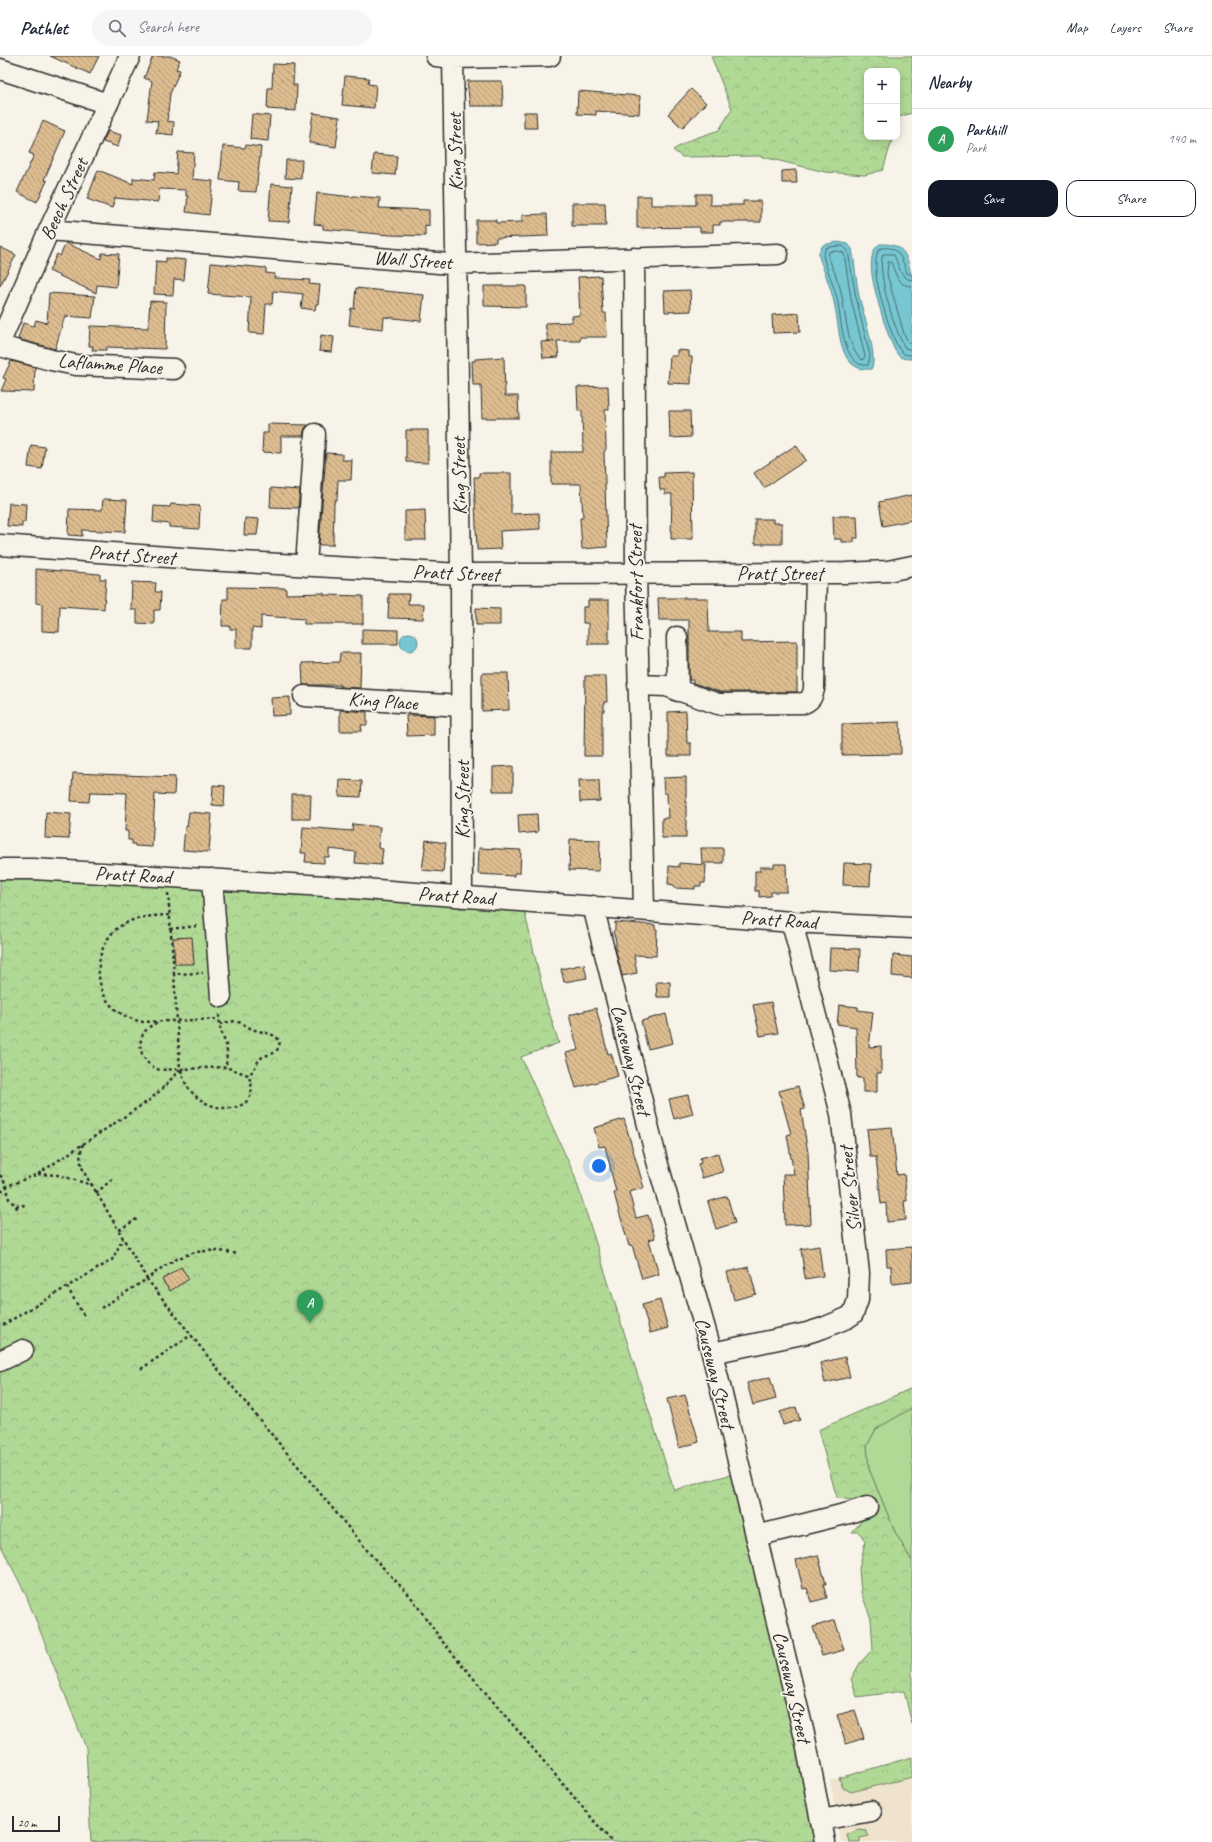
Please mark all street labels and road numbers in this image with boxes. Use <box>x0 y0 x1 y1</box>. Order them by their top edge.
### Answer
street label: King Street <box>442 110 468 191</box>
street label: Beech Street <box>34 152 95 244</box>
street label: Wall Street <box>373 245 455 275</box>
street label: Laflamme Place <box>57 348 164 380</box>
street label: King Street <box>446 434 472 515</box>
street label: Frankfort Street <box>622 521 650 641</box>
street label: Pratt Street <box>88 540 179 571</box>
street label: Pratt Street <box>412 559 503 587</box>
street label: Pratt Street <box>737 561 827 586</box>
street label: King Place <box>348 686 420 716</box>
street label: King Street <box>450 759 475 839</box>
street label: Pratt Road <box>94 861 175 890</box>
street label: Pratt Road <box>417 881 498 911</box>
street label: Pratt Road <box>740 905 821 935</box>
street label: Causeway Street <box>605 1002 658 1121</box>
street label: Silver Street <box>833 1142 867 1233</box>
street label: Causeway Street <box>689 1315 742 1434</box>
street label: Causeway Street <box>767 1629 818 1748</box>

